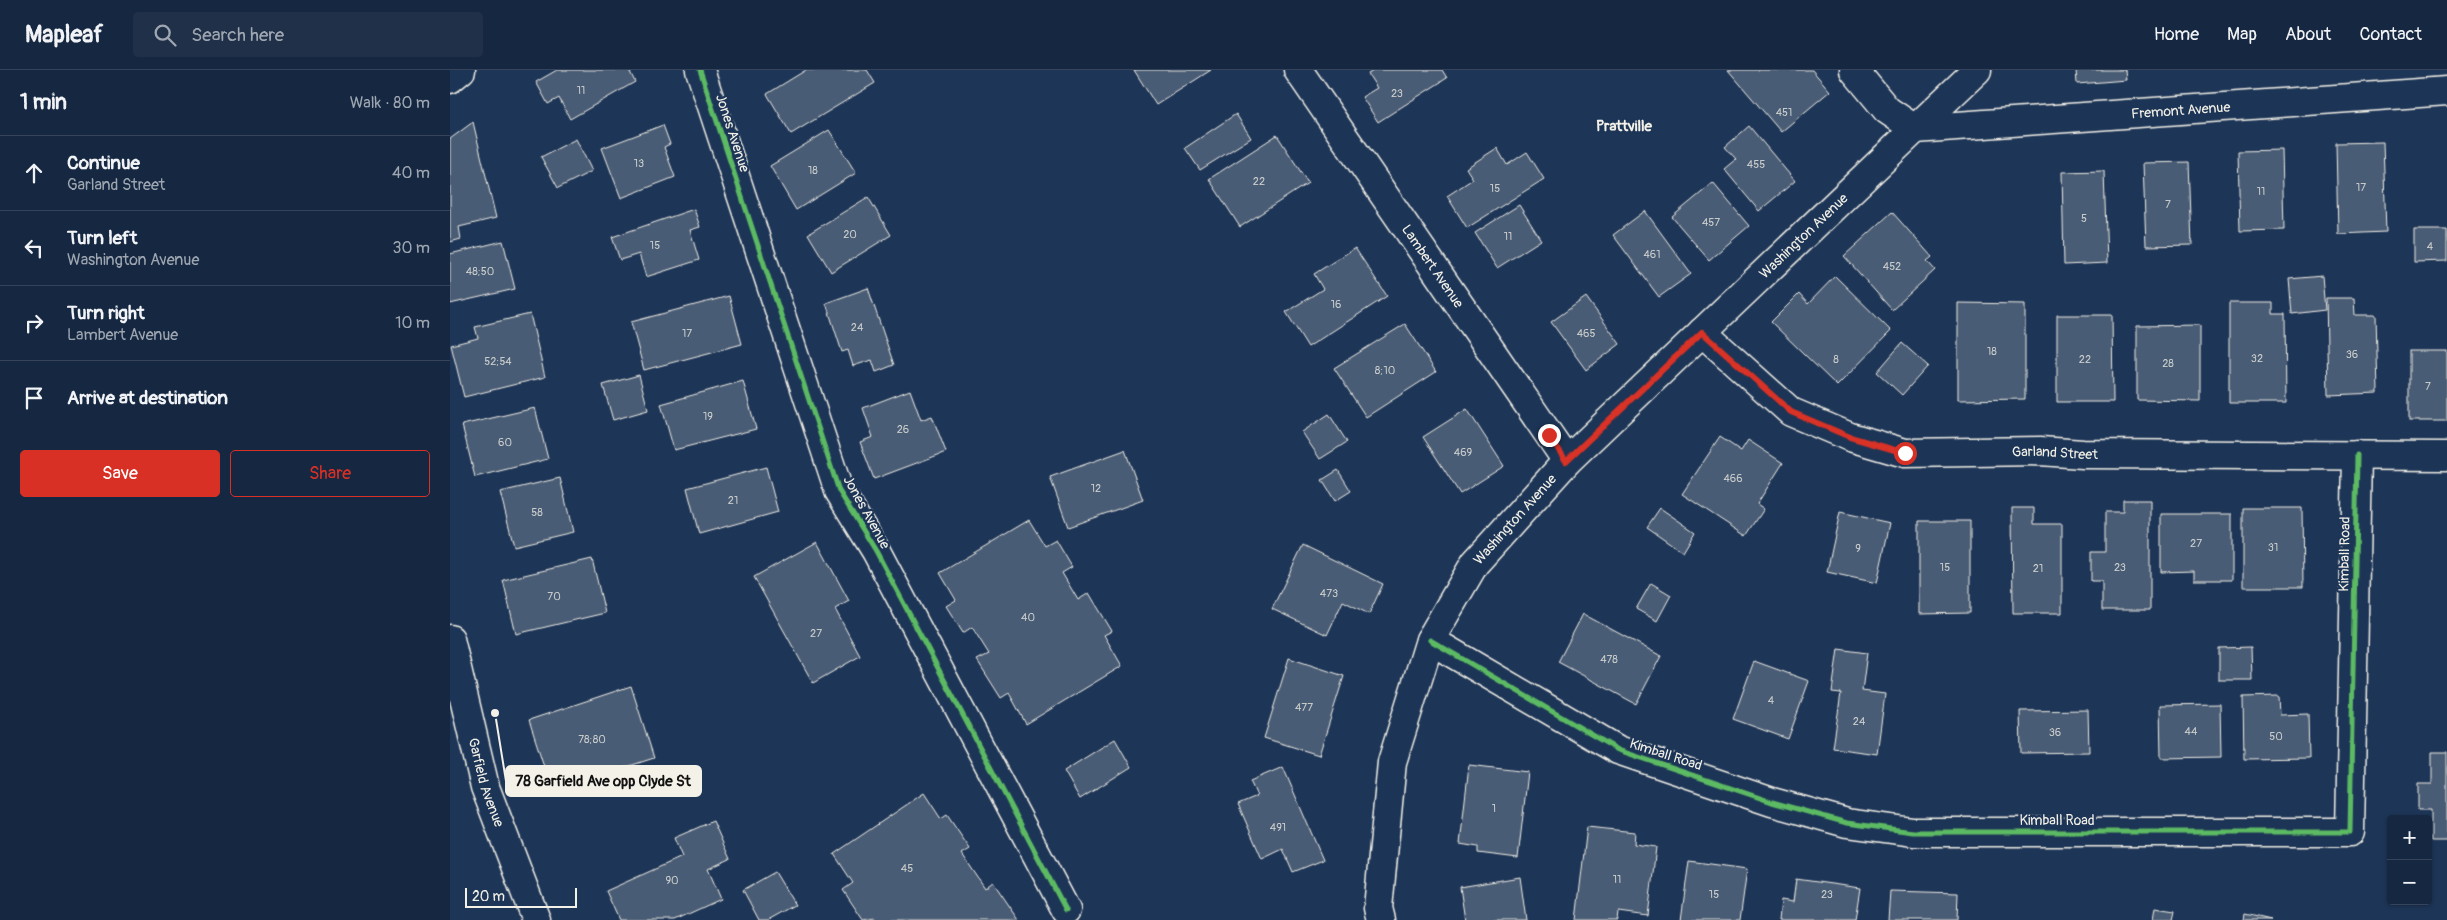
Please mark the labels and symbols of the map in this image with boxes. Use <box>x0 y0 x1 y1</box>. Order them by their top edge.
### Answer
house number: 11 <box>577 84 585 97</box>
house number: 23 <box>1391 87 1403 100</box>
street label: Jones Avenue <box>712 92 753 175</box>
street label: Fremont Avenue <box>2131 99 2231 123</box>
house number: 451 <box>1776 106 1792 119</box>
district label: Prattville <box>1596 117 1653 136</box>
house number: 13 <box>634 157 644 170</box>
house number: 455 <box>1747 158 1765 171</box>
house number: 18 <box>808 164 818 177</box>
house number: 22 <box>1253 175 1265 188</box>
house number: 17 <box>2356 181 2366 194</box>
house number: 15 <box>1490 182 1500 195</box>
house number: 11 <box>2257 185 2265 198</box>
street label: Washington Avenue <box>1756 190 1852 282</box>
house number: 7 <box>2165 198 2171 211</box>
house number: 5 <box>2081 212 2087 225</box>
house number: 457 <box>1702 216 1720 229</box>
street label: Lambert Avenue <box>1398 221 1467 311</box>
house number: 20 <box>843 228 857 241</box>
house number: 11 <box>1504 230 1512 243</box>
house number: 15 <box>650 239 660 252</box>
house number: 4 <box>2427 240 2434 253</box>
house number: 461 <box>1643 248 1661 261</box>
house number: 452 <box>1883 260 1901 273</box>
house number: 48;50 <box>466 265 494 278</box>
house number: 16 <box>1331 298 1341 311</box>
house number: 24 <box>851 321 864 334</box>
house number: 17 <box>682 327 692 340</box>
house number: 465 <box>1577 327 1595 340</box>
house number: 18 <box>1987 345 1997 358</box>
house number: 36 <box>2346 348 2358 361</box>
house number: 32 <box>2251 352 2263 365</box>
house number: 8 <box>1833 353 1839 366</box>
house number: 22 <box>2079 353 2091 366</box>
house number: 52;54 <box>484 355 512 368</box>
house number: 28 <box>2162 357 2174 370</box>
house number: 8;10 <box>1375 364 1395 377</box>
house number: 7 <box>2425 380 2431 393</box>
house number: 19 <box>703 410 713 423</box>
house number: 26 <box>897 423 909 436</box>
route end <box>1538 424 1561 447</box>
house number: 60 <box>498 436 512 449</box>
route start <box>1894 442 1917 465</box>
street label: Garland Street <box>2012 443 2098 463</box>
house number: 469 <box>1454 446 1473 459</box>
street label: Washington Avenue <box>1470 471 1560 568</box>
house number: 466 <box>1723 472 1743 485</box>
street label: Jones Avenue <box>839 473 894 552</box>
house number: 12 <box>1091 482 1101 495</box>
house number: 21 <box>728 494 738 507</box>
house number: 58 <box>531 506 543 519</box>
street label: Kimball Road <box>2335 516 2354 592</box>
house number: 27 <box>2190 537 2202 550</box>
house number: 31 <box>2268 541 2278 554</box>
house number: 9 <box>1855 542 1861 555</box>
house number: 15 <box>1940 561 1950 574</box>
house number: 23 <box>2114 561 2126 574</box>
house number: 21 <box>2033 562 2043 575</box>
house number: 473 <box>1320 587 1338 600</box>
house number: 70 <box>547 590 561 603</box>
house number: 40 <box>1021 611 1035 624</box>
house number: 27 <box>810 627 822 640</box>
house number: 478 <box>1600 653 1618 666</box>
house number: 4 <box>1768 694 1775 707</box>
house number: 477 <box>1295 701 1313 714</box>
house number: 24 <box>1853 715 1866 728</box>
house number: 44 <box>2185 725 2198 738</box>
house number: 36 <box>2049 726 2061 739</box>
house number: 50 <box>2269 730 2283 743</box>
house number: 78;80 <box>578 733 606 746</box>
street label: Kimball Road <box>1627 735 1704 774</box>
street label: Garfield Avenue <box>465 736 508 830</box>
callout: 78 Garfield Ave opp Clyde St <box>506 766 701 796</box>
text: 78 Garfield Ave opp Clyde St <box>515 772 692 791</box>
house number: 1 <box>1492 802 1496 815</box>
street label: Kimball Road <box>2019 812 2095 829</box>
house number: 491 <box>1270 821 1286 834</box>
house number: 45 <box>901 862 913 875</box>
house number: 11 <box>1613 873 1621 886</box>
house number: 90 <box>665 874 679 887</box>
scale bar <box>465 885 578 908</box>
house number: 15 <box>1709 888 1719 901</box>
house number: 23 <box>1821 888 1833 901</box>

